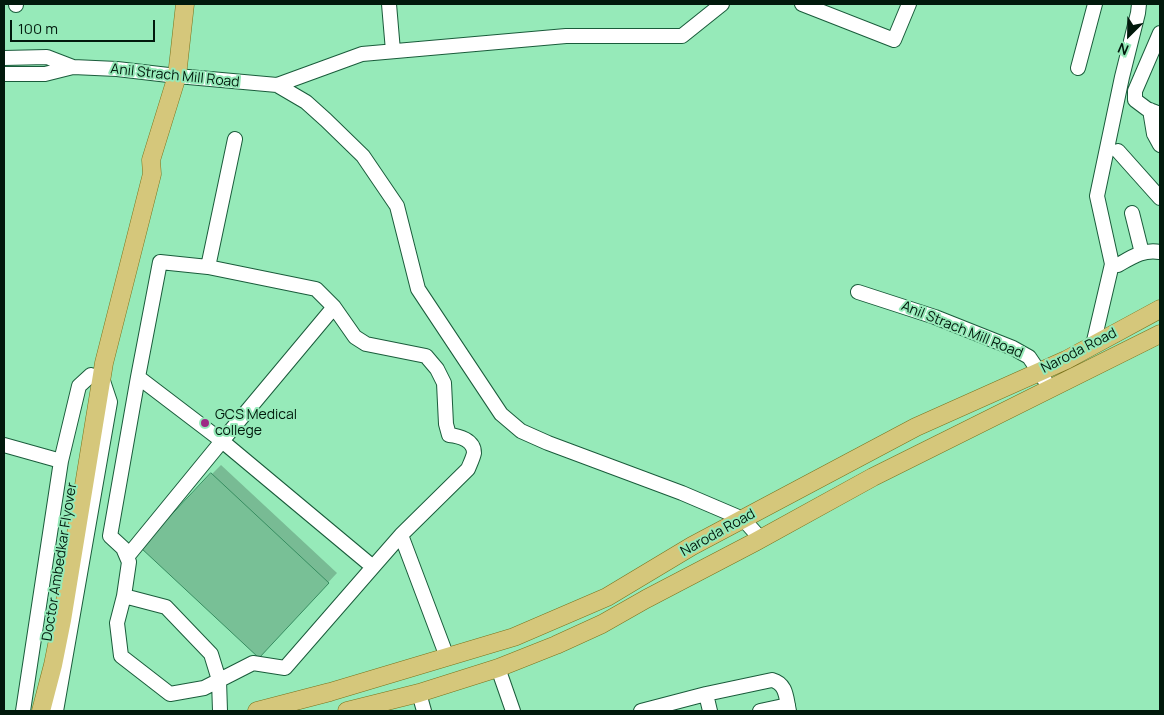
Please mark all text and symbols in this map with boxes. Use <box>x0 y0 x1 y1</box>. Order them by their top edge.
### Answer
scale bar <box>12 10 158 42</box>
north arrow <box>1104 10 1154 60</box>
text: 100 m <box>18 18 58 39</box>
text: N <box>1115 39 1131 60</box>
street label: Anil Strach Mill Road <box>110 61 240 91</box>
street label: Anil Strach Mill Road <box>899 298 1025 362</box>
street label: Naroda Road <box>1038 325 1120 377</box>
place label: GCS Medical college <box>215 407 297 440</box>
marker: GCS Medical college <box>199 417 211 429</box>
street label: Doctor Ambedkar Flyover <box>39 481 81 643</box>
street label: Naroda Road <box>678 506 758 560</box>

